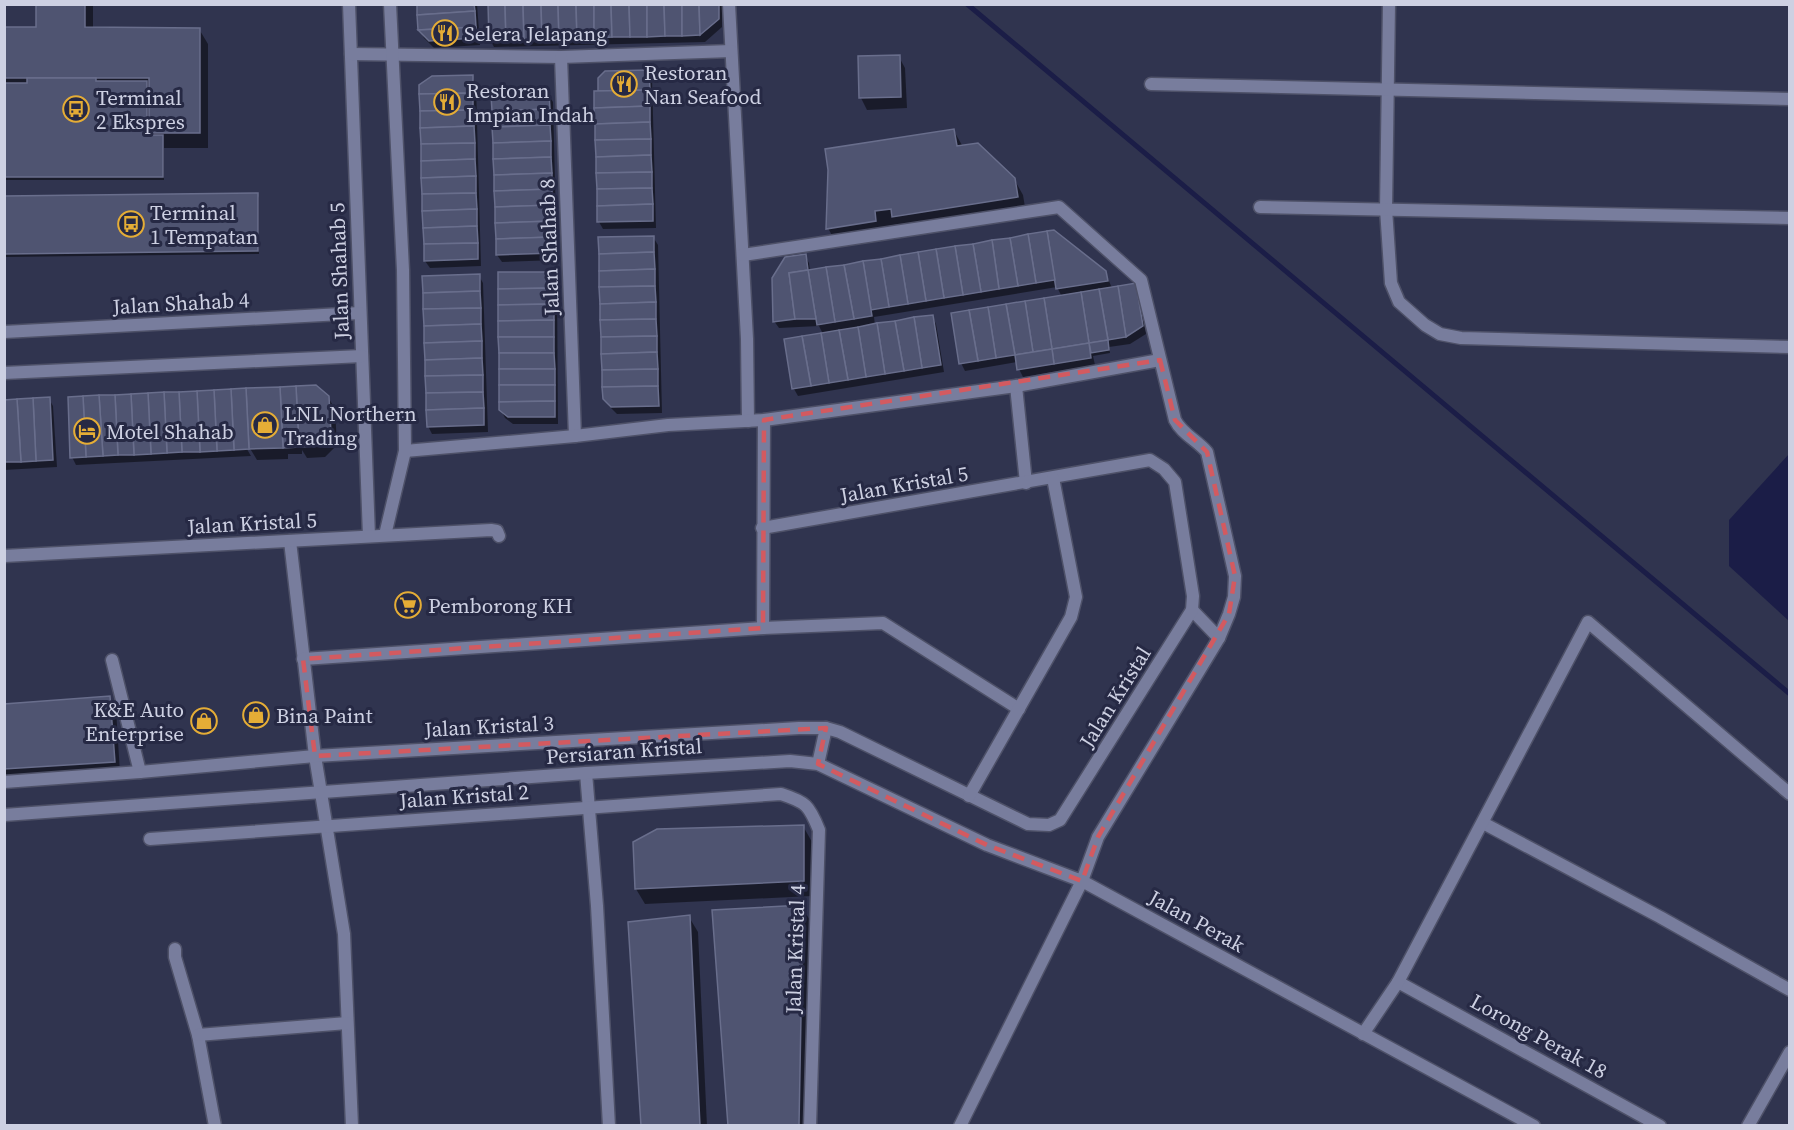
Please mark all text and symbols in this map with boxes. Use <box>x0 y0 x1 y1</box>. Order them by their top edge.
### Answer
restaurant icon: Selera Jelapang <box>430 18 460 48</box>
place label: Selera Jelapang <box>464 19 607 48</box>
place label: Restoran Nan Seafood <box>644 58 762 111</box>
restaurant icon: Restoran Nan Seafood <box>609 69 639 99</box>
place label: Restoran Impian Indah <box>466 76 595 129</box>
place label: Terminal 2 Ekspres <box>96 83 185 136</box>
restaurant icon: Restoran Impian Indah <box>432 87 462 117</box>
bus stop icon: Terminal 2 Ekspres <box>61 94 91 124</box>
street label: Jalan Shahab 8 <box>532 178 566 317</box>
place label: Terminal 1 Tempatan <box>150 198 259 251</box>
street label: Jalan Shahab 5 <box>322 202 356 341</box>
bus stop icon: Terminal 1 Tempatan <box>116 209 146 239</box>
street label: Jalan Shahab 4 <box>111 285 251 321</box>
place label: LNL Northern Trading <box>284 399 417 452</box>
shop icon: LNL Northern Trading <box>250 410 280 440</box>
hotel icon: Motel Shahab <box>72 416 102 446</box>
place label: Motel Shahab <box>106 417 234 446</box>
street label: Jalan Kristal 5 <box>837 458 970 510</box>
street label: Jalan Kristal 5 <box>185 505 318 541</box>
supermarket icon: Pemborong KH <box>393 590 423 620</box>
place label: Pemborong KH <box>428 591 572 620</box>
street label: Jalan Kristal <box>1072 641 1158 754</box>
place label: K&E Auto Enterprise <box>85 695 184 748</box>
shop icon: Bina Paint <box>241 700 271 730</box>
place label: Bina Paint <box>276 701 373 730</box>
shop icon: K&E Auto Enterprise <box>189 706 219 736</box>
street label: Jalan Kristal 3 <box>422 708 555 744</box>
street label: Persiaran Kristal <box>545 731 703 771</box>
street label: Jalan Kristal 2 <box>397 777 530 815</box>
street label: Jalan Perak <box>1143 882 1251 960</box>
street label: Jalan Kristal 4 <box>778 883 812 1015</box>
street label: Lorong Perak 18 <box>1465 986 1613 1086</box>

